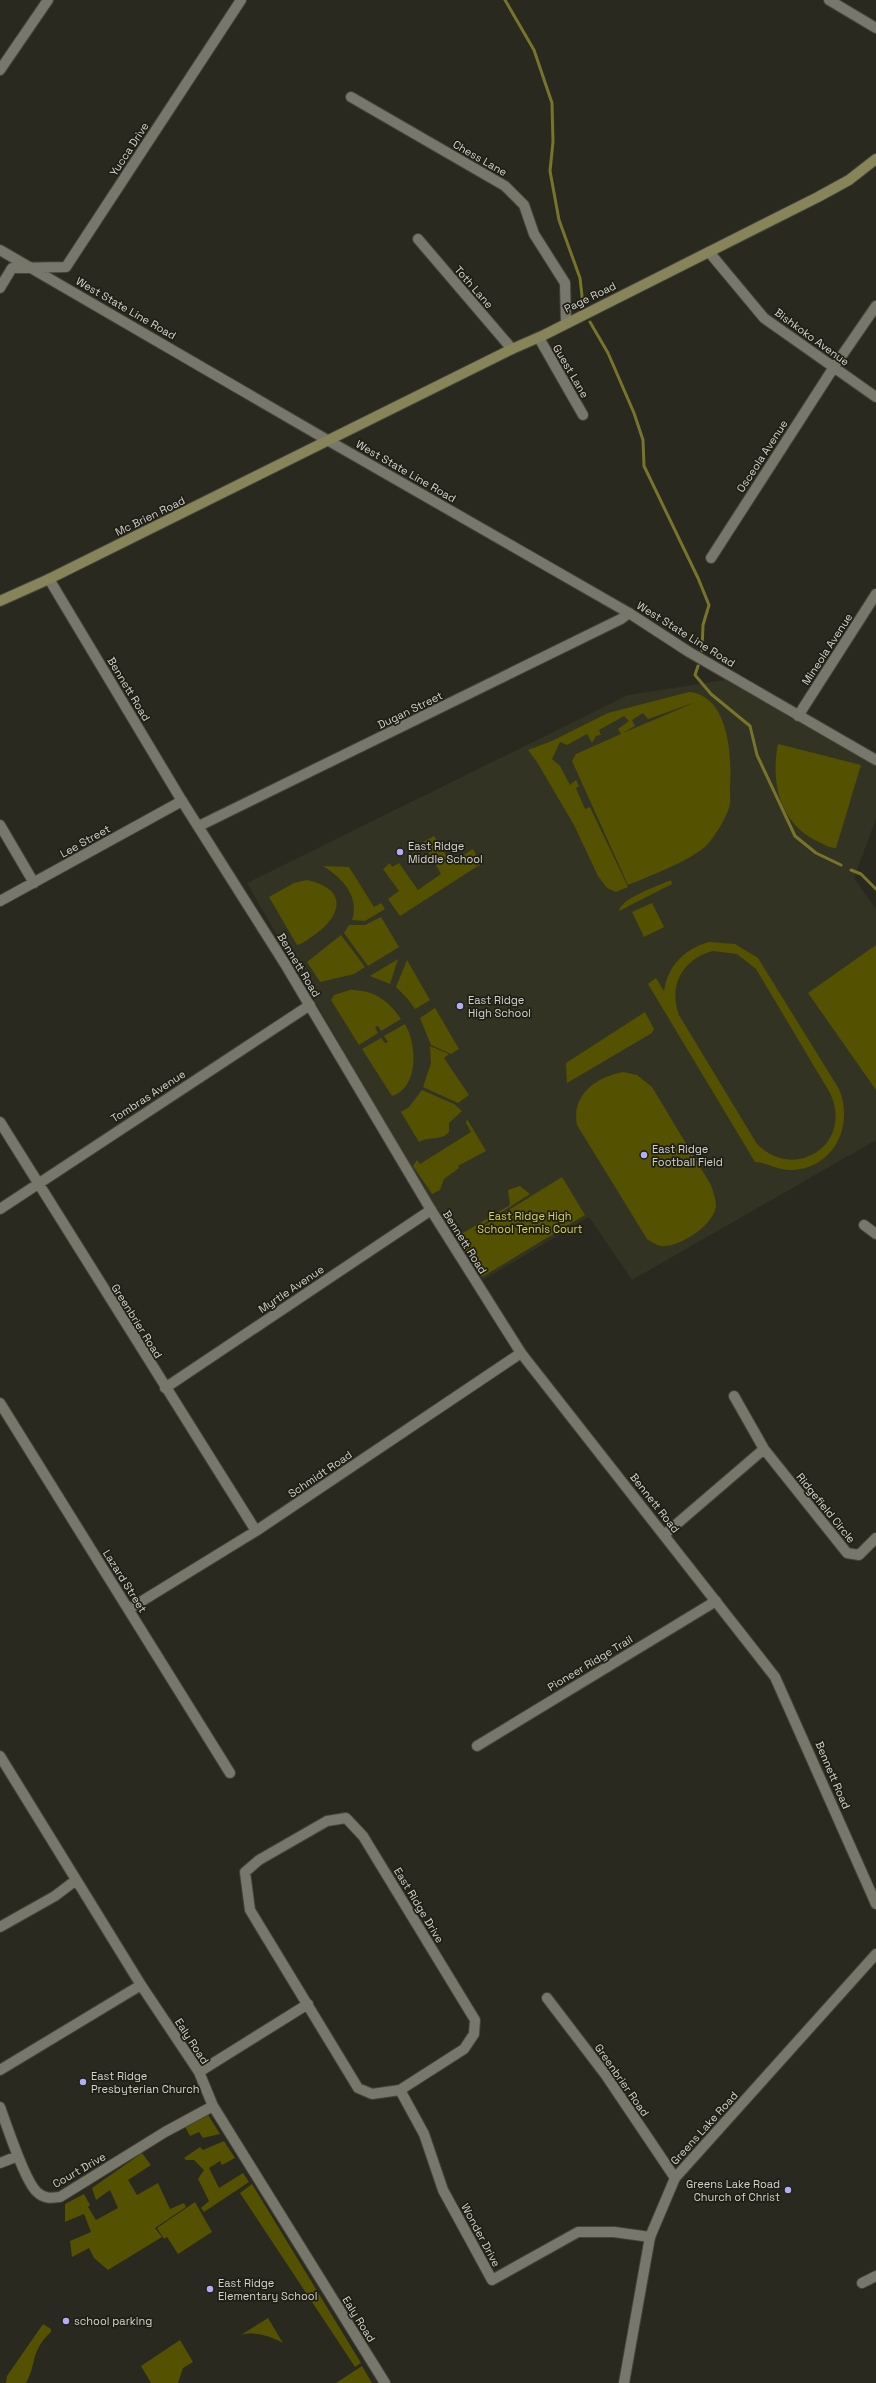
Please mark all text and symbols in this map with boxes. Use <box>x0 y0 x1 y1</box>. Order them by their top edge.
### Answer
street label: Yucca Drive <box>106 119 152 179</box>
street label: Chess Lane <box>450 137 510 179</box>
street label: Toth Lane <box>452 263 496 311</box>
street label: West State Line Road <box>73 274 179 342</box>
street label: Page Road <box>562 278 618 316</box>
street label: Bishkoko Avenue <box>772 305 852 369</box>
street label: Guest Lane <box>550 342 592 400</box>
street label: Osceola Avenue <box>733 417 791 495</box>
street label: West State Line Road <box>353 437 459 505</box>
street label: Mc Brien Road <box>113 493 187 539</box>
street label: West State Line Road <box>634 598 738 670</box>
street label: Mineola Avenue <box>799 610 855 688</box>
street label: Bennett Road <box>104 654 154 724</box>
street label: Dugan Street <box>375 688 445 732</box>
street label: Lee Street <box>57 821 113 861</box>
place label: East Ridge Middle School <box>408 839 483 866</box>
marker: East Ridge Middle School <box>395 847 405 857</box>
street label: Bennett Road <box>274 930 324 1000</box>
place label: East Ridge High School <box>468 993 531 1020</box>
marker: East Ridge High School <box>455 1001 465 1011</box>
street label: Tombras Avenue <box>108 1067 188 1125</box>
place label: East Ridge Football Field <box>652 1142 723 1169</box>
marker: East Ridge Football Field <box>639 1150 649 1160</box>
street label: Bennett Road <box>440 1208 490 1276</box>
park label: East Ridge High School Tennis Court <box>477 1209 583 1236</box>
street label: Myrtle Avenue <box>255 1262 327 1316</box>
street label: Greenbrier Road <box>108 1281 166 1361</box>
street label: Schmidt Road <box>285 1447 355 1501</box>
street label: Bennett Road <box>627 1470 683 1536</box>
street label: Ridgefield Circle <box>794 1470 858 1546</box>
street label: Lazard Street <box>100 1547 150 1615</box>
street label: Pioneer Ridge Trail <box>545 1632 635 1694</box>
street label: Bennett Road <box>812 1739 854 1811</box>
street label: East Ridge Drive <box>391 1865 447 1945</box>
street label: Ealy Road <box>172 2015 212 2067</box>
street label: Greenbrier Road <box>592 2041 652 2119</box>
place label: East Ridge Presbyterian Church <box>91 2069 200 2096</box>
marker: East Ridge Presbyterian Church <box>78 2077 88 2087</box>
street label: Greens Lake Road <box>667 2088 741 2168</box>
street label: Court Drive <box>50 2149 108 2191</box>
place label: Greens Lake Road Church of Christ <box>686 2177 780 2204</box>
marker: Greens Lake Road Church of Christ <box>783 2185 793 2195</box>
street label: Wonder Drive <box>458 2201 504 2269</box>
place label: East Ridge Elementary School <box>218 2276 317 2303</box>
marker: East Ridge Elementary School <box>205 2284 215 2294</box>
street label: Ealy Road <box>339 2293 379 2345</box>
place label: school parking <box>74 2314 152 2328</box>
marker: school parking <box>61 2316 71 2326</box>

